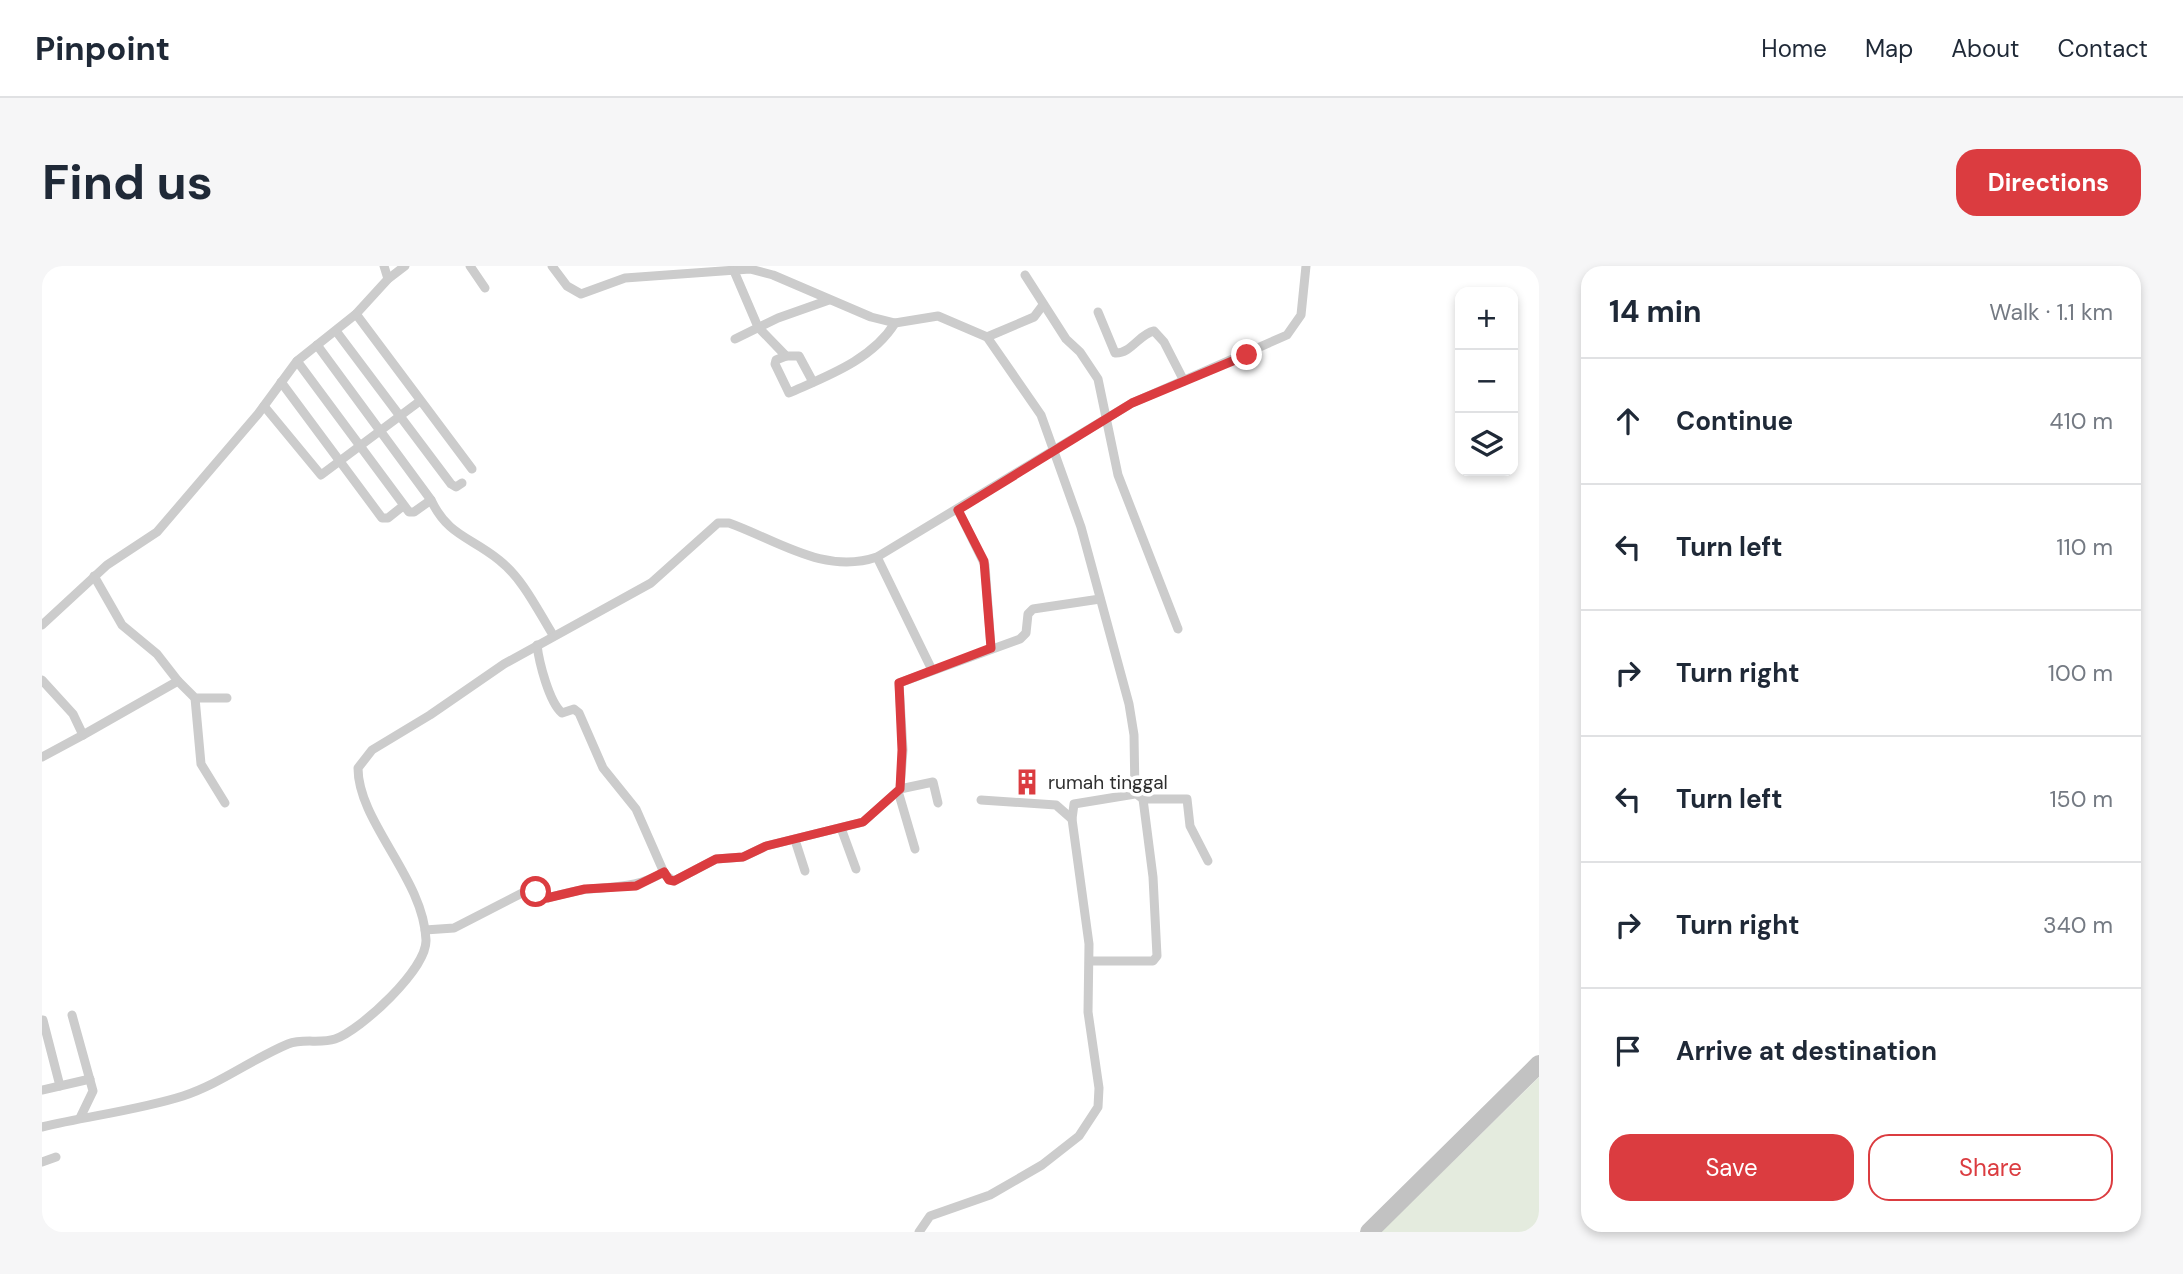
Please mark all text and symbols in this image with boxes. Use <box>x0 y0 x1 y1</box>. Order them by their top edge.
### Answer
text: Pinpoint <box>35 27 170 70</box>
text: Home <box>1761 33 1827 64</box>
text: Map <box>1865 33 1913 64</box>
text: About <box>1951 33 2020 64</box>
text: Contact <box>2058 33 2148 64</box>
button: Directions <box>1956 149 2141 216</box>
text: Find us <box>42 150 213 214</box>
map controls <box>1455 287 1518 476</box>
button: + <box>1455 287 1518 350</box>
text: 14 min <box>1609 292 1701 331</box>
text: Walk · 1.1 km <box>1989 297 2113 327</box>
route end <box>1231 339 1262 370</box>
button: − <box>1455 350 1518 413</box>
icon: ahead <box>1609 402 1647 440</box>
text: Continue <box>1676 404 1793 438</box>
text: 410 m <box>2050 406 2113 436</box>
button: layers <box>1455 413 1518 476</box>
icon: left <box>1609 528 1647 566</box>
text: Turn left <box>1676 530 1783 564</box>
text: 110 m <box>2056 532 2113 562</box>
icon: right <box>1609 654 1647 692</box>
text: Turn right <box>1676 656 1800 690</box>
text: 100 m <box>2048 658 2113 688</box>
building icon: rumah tinggal <box>1012 767 1042 797</box>
place label: rumah tinggal <box>1048 770 1168 795</box>
icon: left <box>1609 780 1647 818</box>
text: Turn left <box>1676 782 1783 816</box>
text: 150 m <box>2049 784 2113 814</box>
route start <box>520 876 551 907</box>
icon: right <box>1609 906 1647 944</box>
text: Turn right <box>1676 908 1800 942</box>
text: 340 m <box>2043 910 2113 940</box>
icon: arrive <box>1609 1032 1647 1070</box>
text: Arrive at destination <box>1676 1034 1937 1068</box>
button: Save <box>1609 1134 1854 1201</box>
button: Share <box>1868 1134 2113 1201</box>

